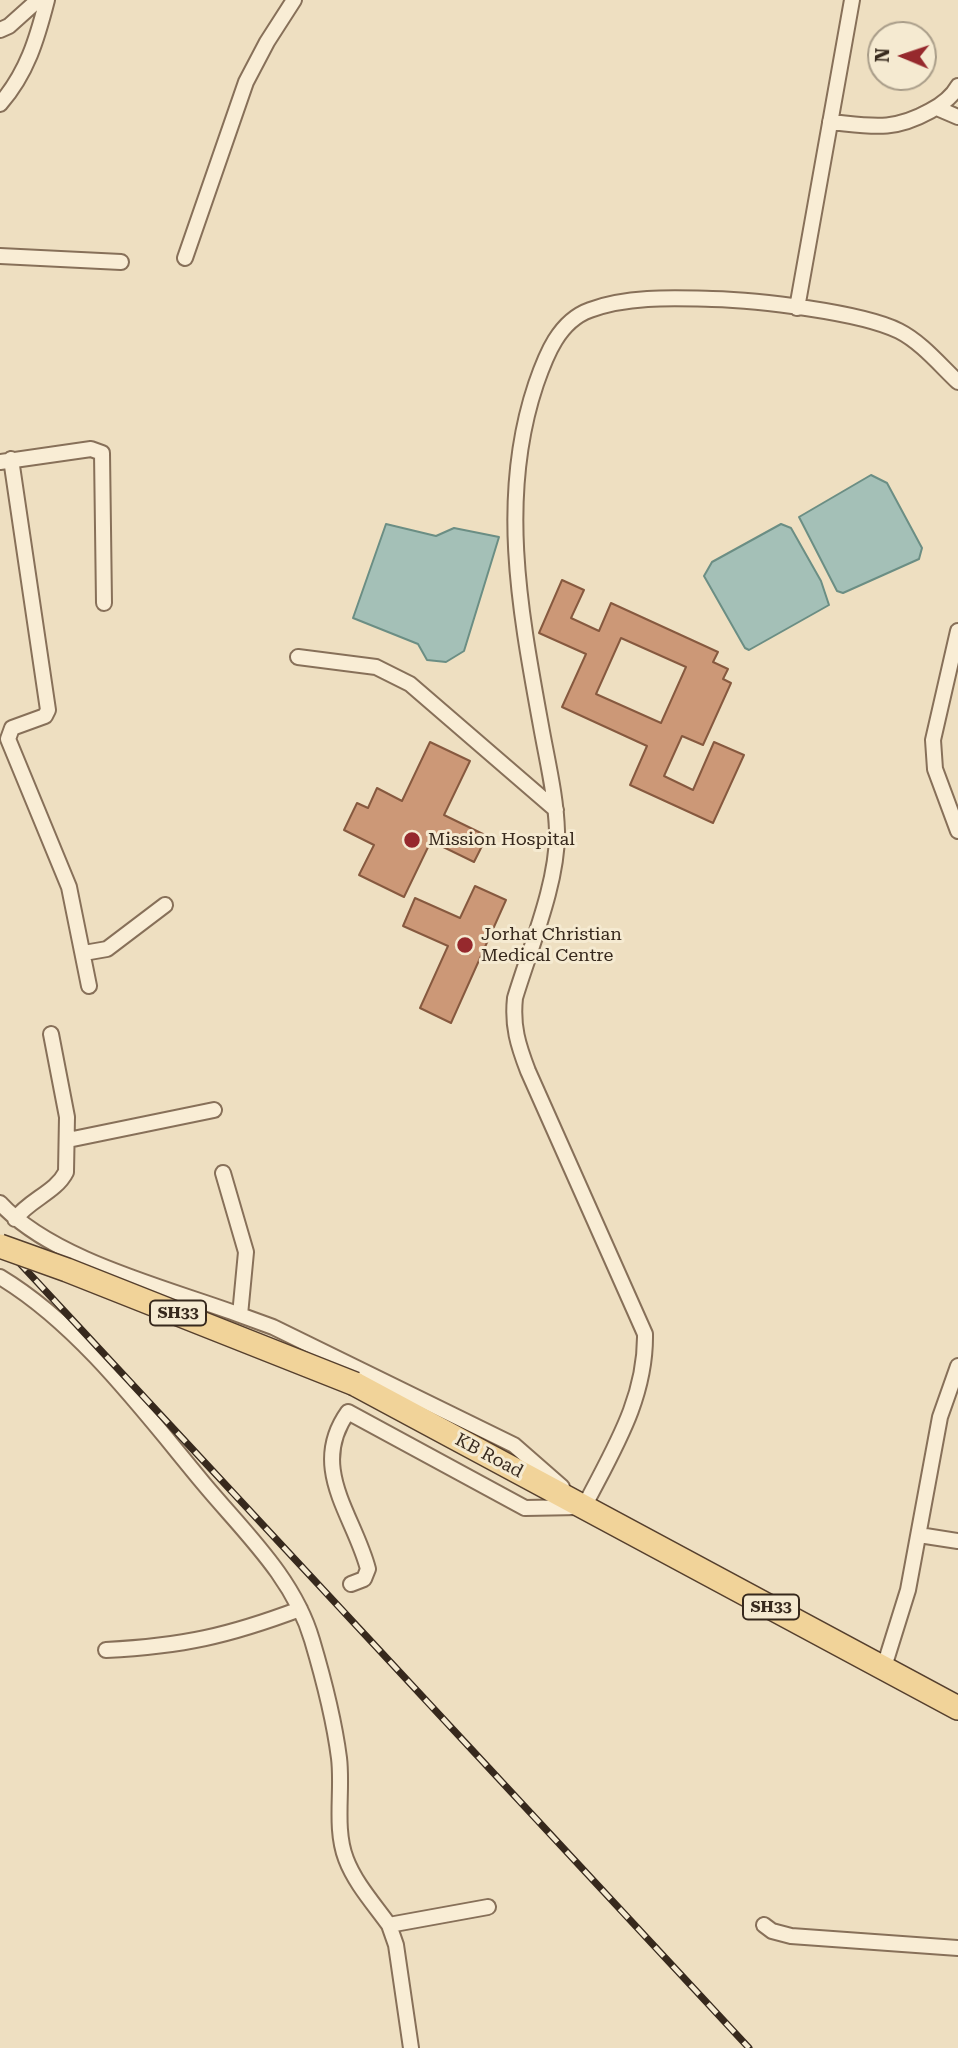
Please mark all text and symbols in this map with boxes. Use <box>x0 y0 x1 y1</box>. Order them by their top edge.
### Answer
north arrow <box>867 21 937 91</box>
text: N <box>871 48 894 63</box>
place label: Mission Hospital <box>428 829 575 851</box>
marker: Mission Hospital <box>402 830 422 850</box>
place label: Jorhat Christian Medical Centre <box>481 924 622 967</box>
marker: Jorhat Christian Medical Centre <box>455 935 475 955</box>
road number: SH33 <box>150 1301 206 1326</box>
street label: KB Road <box>451 1429 527 1483</box>
road number: SH33 <box>743 1595 799 1620</box>

